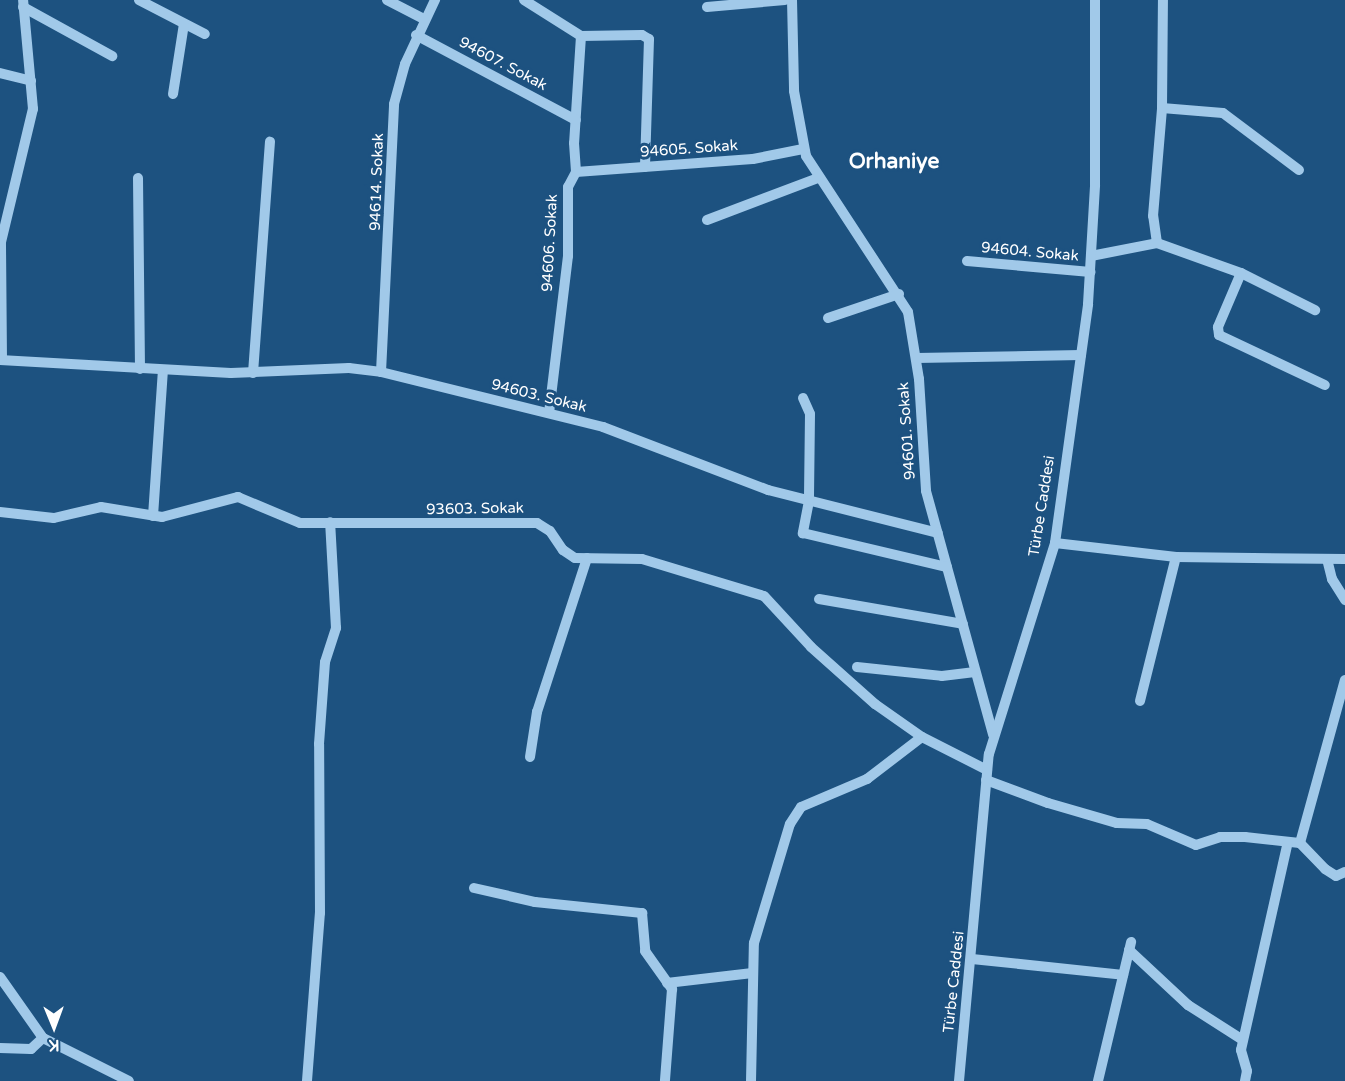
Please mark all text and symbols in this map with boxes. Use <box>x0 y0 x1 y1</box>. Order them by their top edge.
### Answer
street label: 94607. Sokak <box>456 33 550 95</box>
street label: 94614. Sokak <box>366 133 388 231</box>
street label: 94605. Sokak <box>640 137 738 161</box>
district label: Orhaniye <box>849 149 939 175</box>
street label: 94606. Sokak <box>538 194 562 292</box>
street label: 94604. Sokak <box>980 239 1080 265</box>
street label: 94603. Sokak <box>489 375 589 417</box>
street label: 94601. Sokak <box>895 382 919 480</box>
street label: Türbe Caddesi <box>1025 454 1059 558</box>
street label: 93603. Sokak <box>426 499 524 519</box>
street label: Türbe Caddesi <box>940 930 968 1034</box>
north arrow <box>24 997 84 1057</box>
text: K <box>49 1035 60 1055</box>

